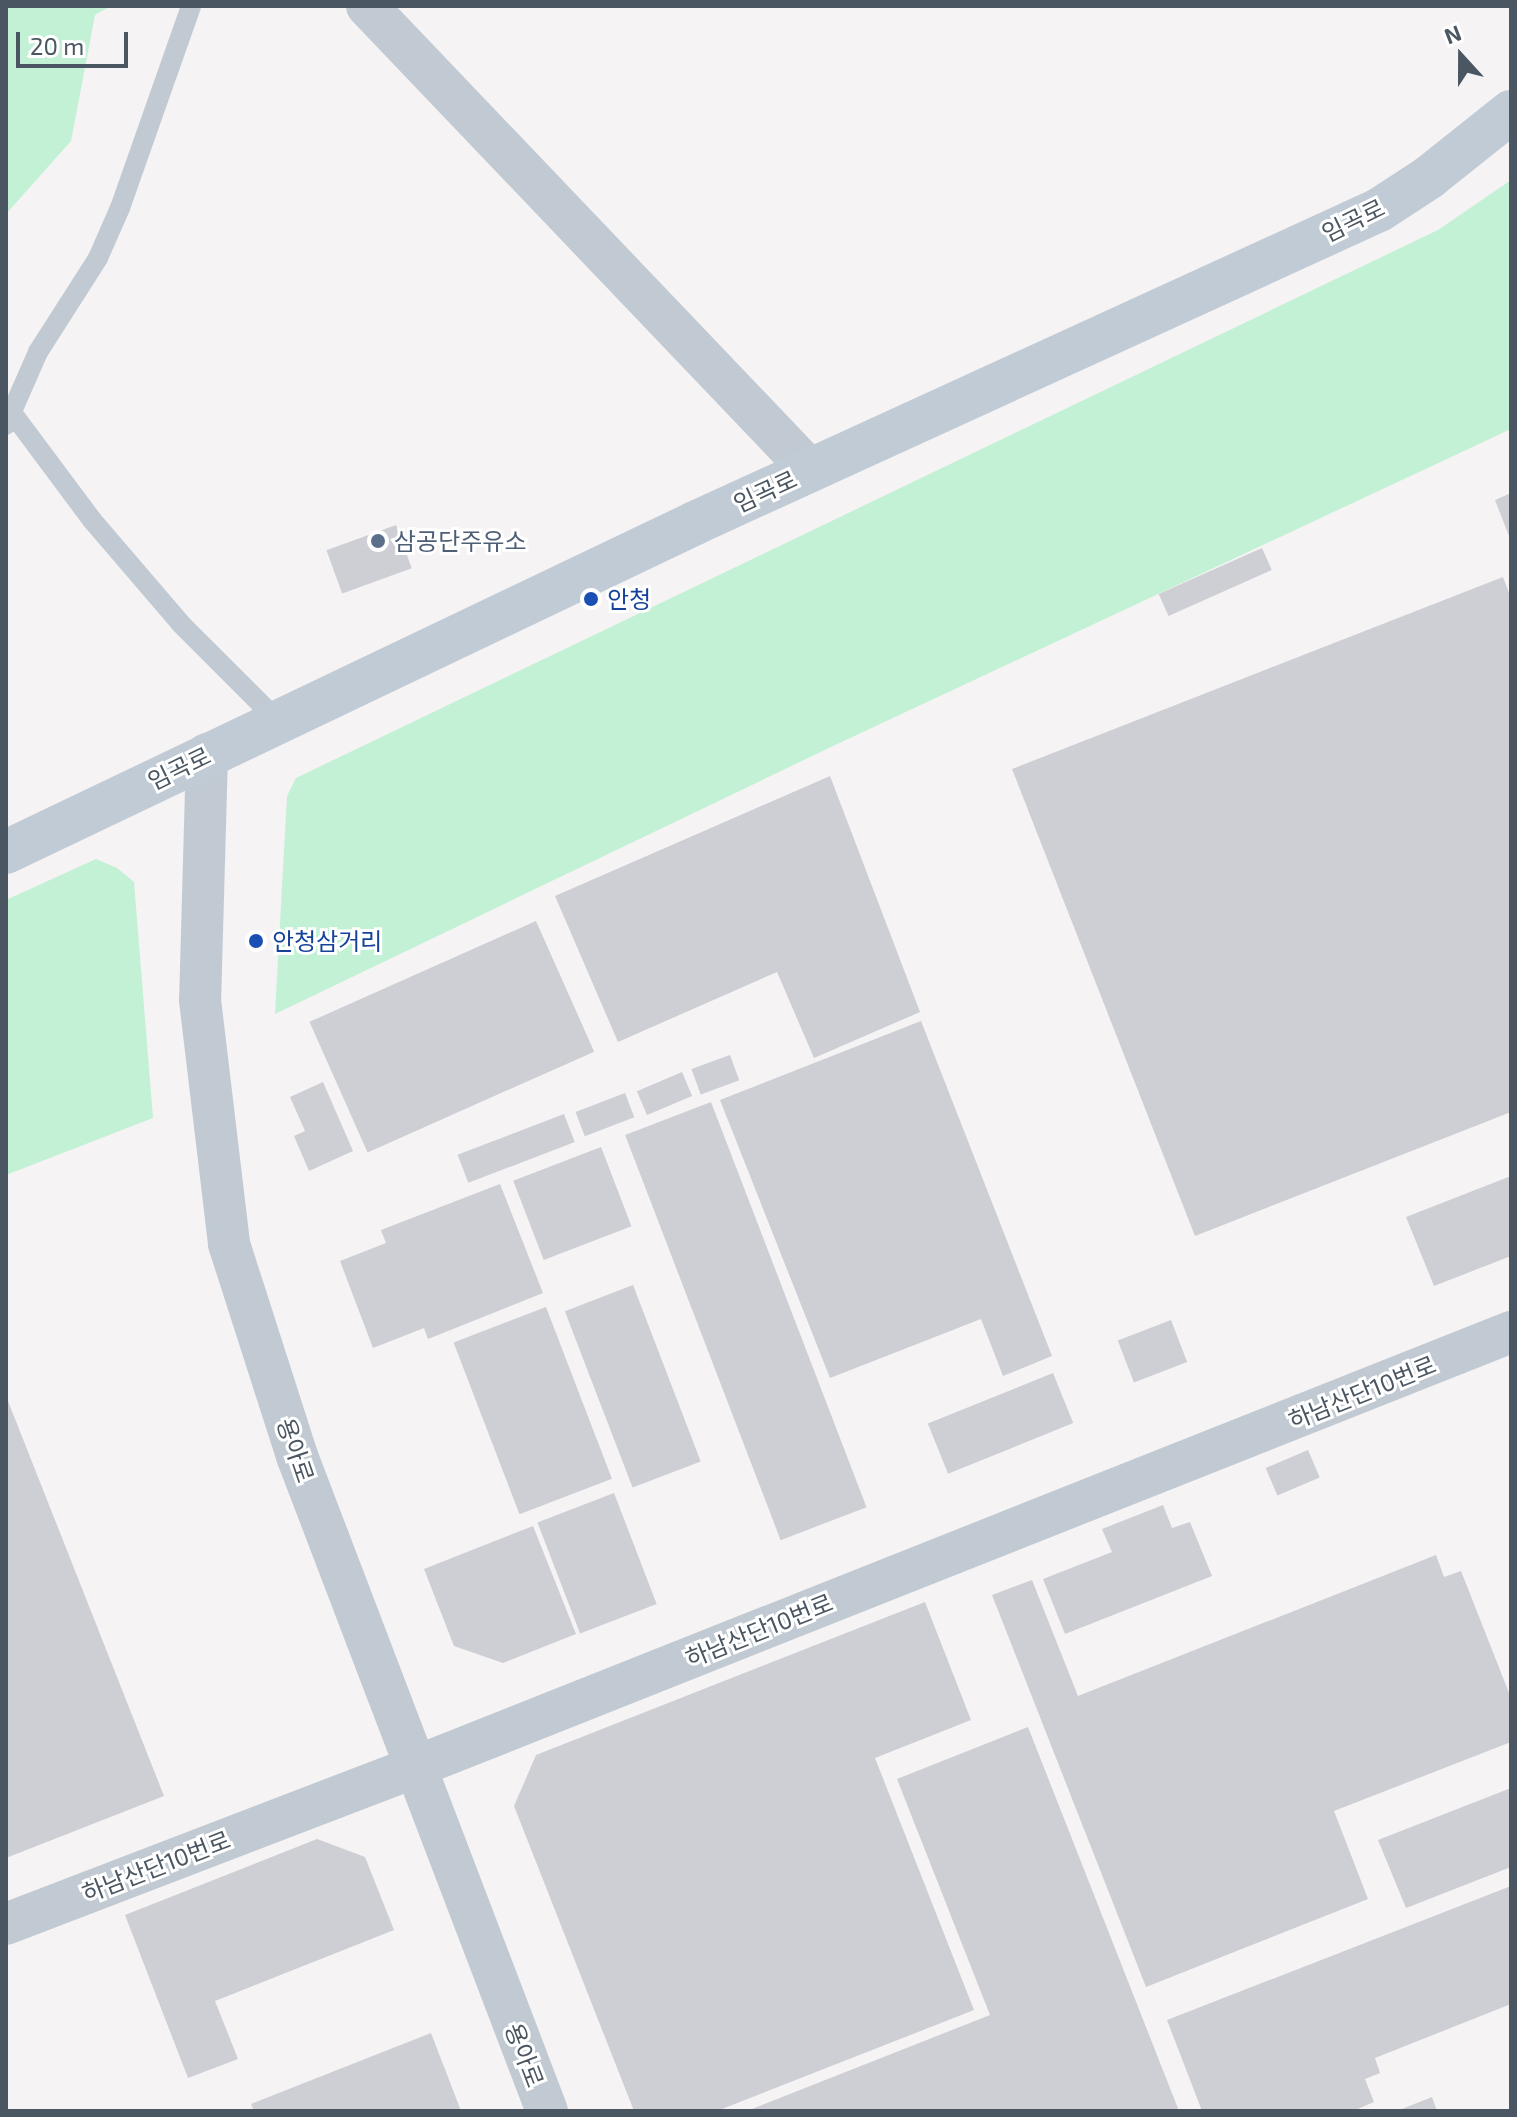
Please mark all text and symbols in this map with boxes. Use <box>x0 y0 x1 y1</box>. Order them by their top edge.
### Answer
scale bar <box>20 16 132 66</box>
north arrow <box>1421 16 1501 96</box>
text: N <box>1440 19 1464 49</box>
text: 20 m <box>30 31 84 60</box>
street label: 임곡로 <box>1317 193 1389 247</box>
street label: 임곡로 <box>729 464 801 518</box>
place label: 삼공단주유소 <box>394 527 526 555</box>
marker: 삼공단주유소 <box>369 532 387 550</box>
place label: 안청 <box>607 585 651 613</box>
marker: 안청 <box>582 590 600 608</box>
street label: 임곡로 <box>143 741 215 795</box>
place label: 안청삼거리 <box>272 927 382 955</box>
marker: 안청삼거리 <box>247 932 265 950</box>
street label: 하남산단10번로 <box>1284 1349 1440 1435</box>
street label: 용아로 <box>272 1414 320 1486</box>
street label: 하남산단10번로 <box>681 1587 837 1673</box>
street label: 하남산단10번로 <box>78 1825 234 1907</box>
street label: 용아로 <box>500 2019 550 2091</box>

